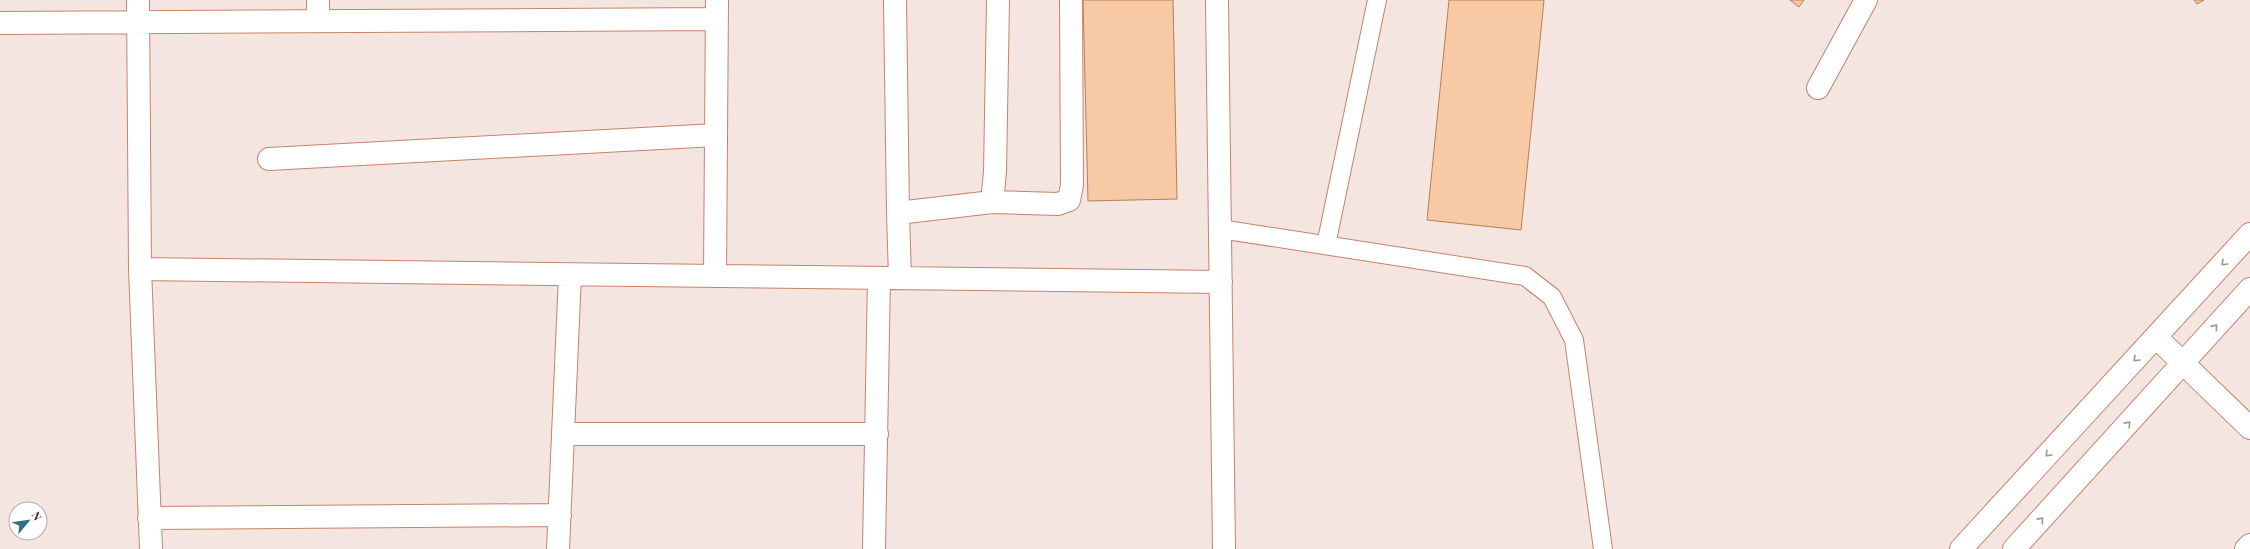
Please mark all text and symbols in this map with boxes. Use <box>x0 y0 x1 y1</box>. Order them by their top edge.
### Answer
one-way arrow <box>2221 258 2228 266</box>
one-way arrow <box>2210 324 2218 332</box>
one-way arrow <box>2133 354 2140 361</box>
one-way arrow <box>2123 421 2131 429</box>
one-way arrow <box>2046 450 2053 457</box>
north arrow <box>8 501 48 541</box>
text: N <box>29 509 46 523</box>
one-way arrow <box>2036 517 2043 525</box>

